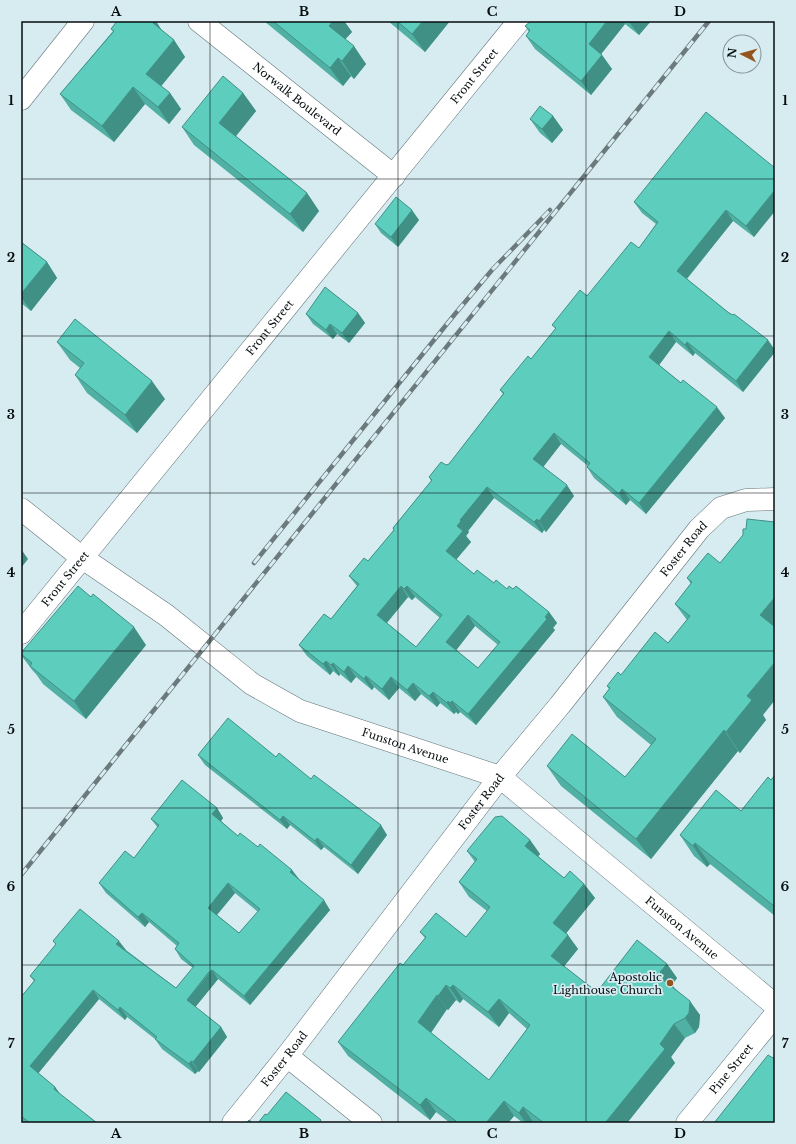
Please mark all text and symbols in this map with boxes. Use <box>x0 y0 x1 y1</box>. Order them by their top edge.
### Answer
text: A <box>110 3 122 20</box>
text: B <box>299 3 309 20</box>
text: C <box>487 3 498 20</box>
text: D <box>674 3 686 20</box>
north arrow <box>722 34 762 74</box>
street label: Front Street <box>447 45 501 107</box>
text: N <box>725 46 740 59</box>
street label: Norwalk Boulevard <box>250 59 344 138</box>
text: 1 <box>8 92 14 109</box>
text: 1 <box>782 92 788 109</box>
text: 2 <box>7 249 15 266</box>
text: 2 <box>781 249 789 266</box>
street label: Front Street <box>243 296 297 358</box>
text: 3 <box>7 406 15 423</box>
text: 3 <box>781 406 789 423</box>
street label: Foster Road <box>657 518 710 579</box>
street label: Front Street <box>38 547 93 609</box>
text: 4 <box>7 564 16 581</box>
text: 4 <box>781 564 790 581</box>
text: 5 <box>7 721 15 738</box>
text: 5 <box>781 721 789 738</box>
street label: Funston Avenue <box>360 725 451 767</box>
street label: Foster Road <box>455 770 507 833</box>
text: 6 <box>7 878 16 895</box>
text: 6 <box>781 878 790 895</box>
street label: Funston Avenue <box>642 893 721 962</box>
place label: Apostolic Lighthouse Church <box>553 970 662 997</box>
marker: Apostolic Lighthouse Church <box>665 978 675 988</box>
street label: Foster Road <box>258 1028 311 1090</box>
text: 7 <box>8 1035 15 1052</box>
text: 7 <box>782 1035 789 1052</box>
street label: Pine Street <box>706 1040 757 1097</box>
text: A <box>110 1125 122 1142</box>
text: B <box>299 1125 309 1142</box>
text: C <box>487 1125 498 1142</box>
text: D <box>674 1125 686 1142</box>

